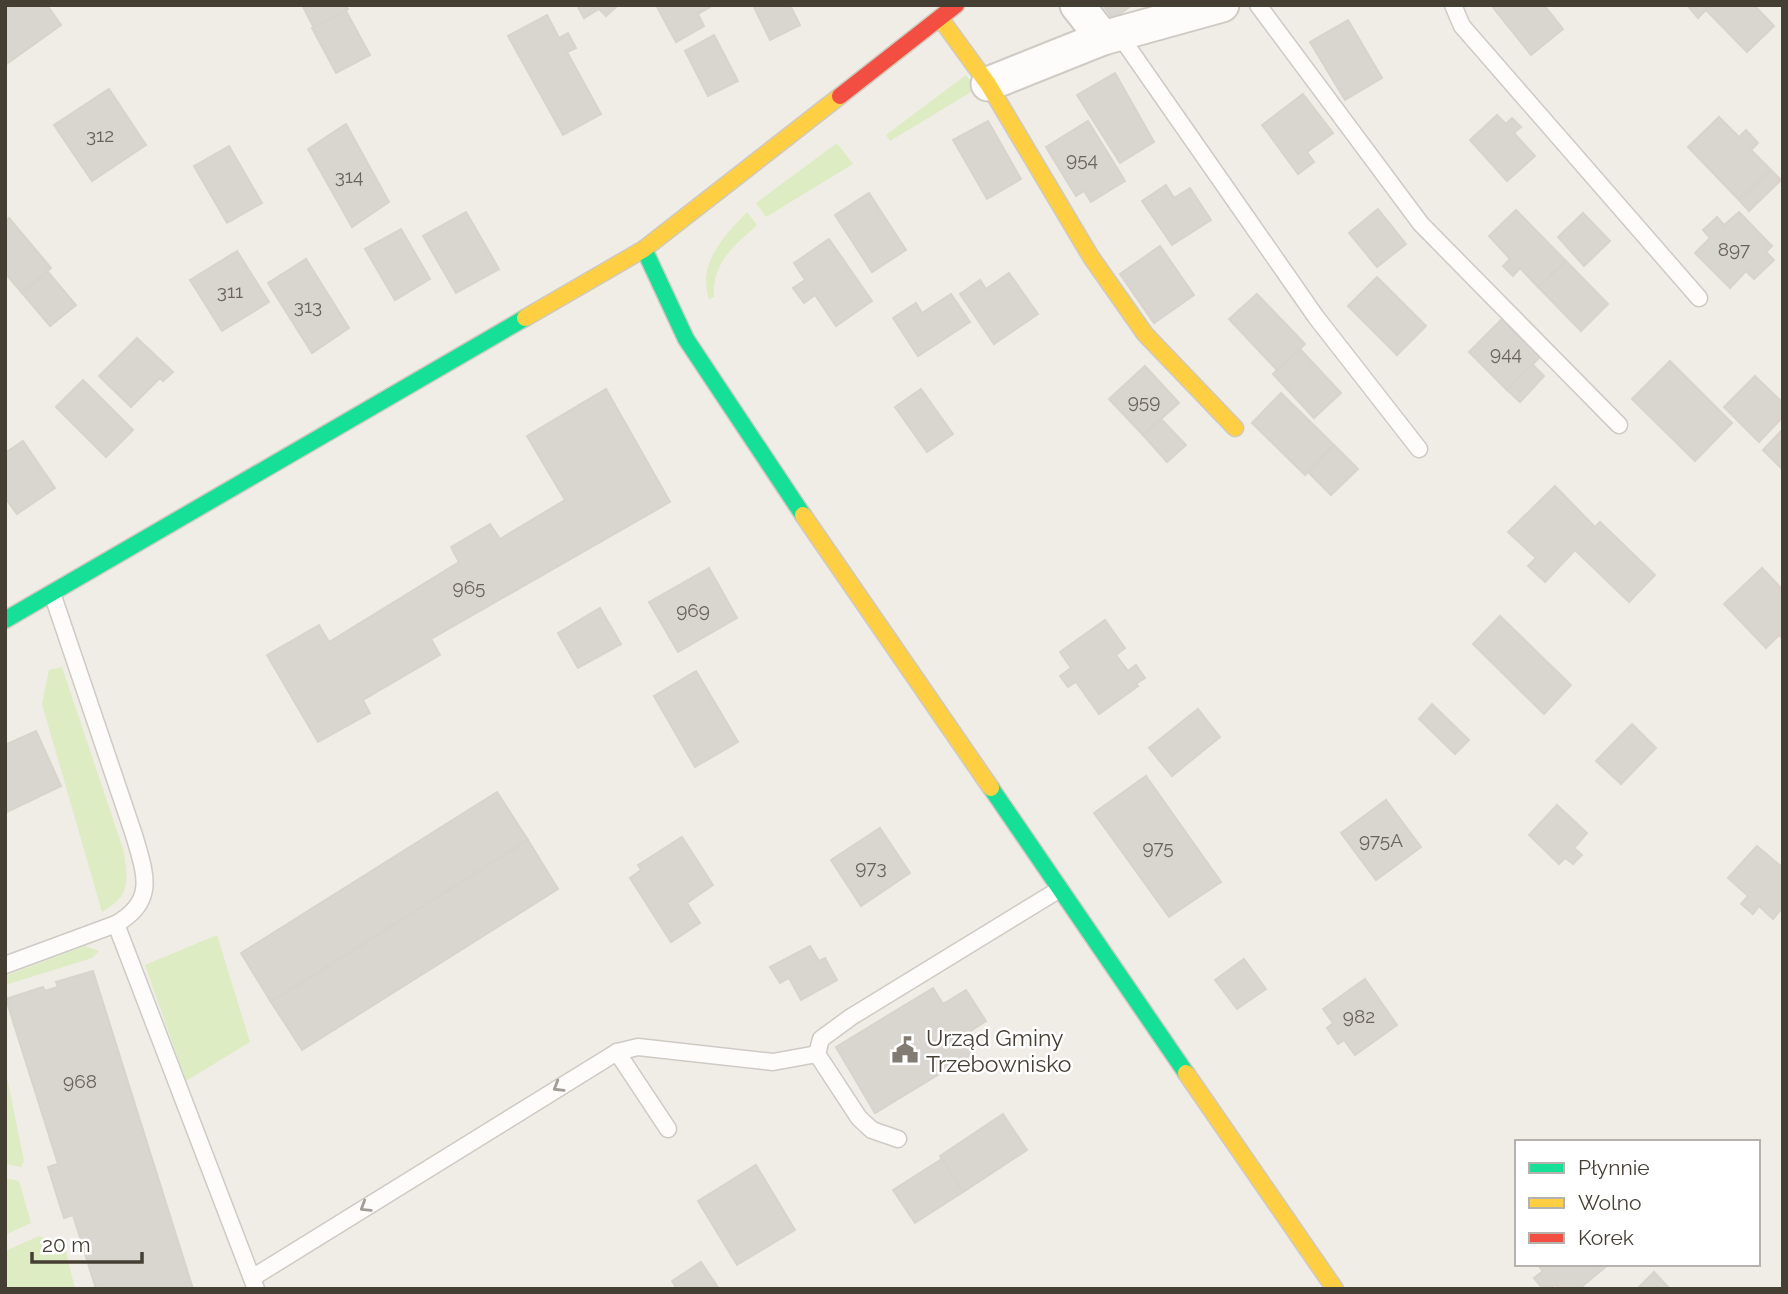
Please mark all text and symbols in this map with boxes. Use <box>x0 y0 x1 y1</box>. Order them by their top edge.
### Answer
house number: 312 <box>86 124 114 146</box>
house number: 954 <box>1066 148 1098 170</box>
house number: 314 <box>335 165 363 187</box>
house number: 897 <box>1718 238 1750 260</box>
house number: 311 <box>217 280 243 302</box>
house number: 313 <box>294 295 322 317</box>
house number: 944 <box>1490 342 1522 364</box>
house number: 959 <box>1128 390 1160 412</box>
house number: 965 <box>453 576 485 598</box>
house number: 969 <box>676 599 710 621</box>
house number: 975A <box>1359 829 1403 851</box>
house number: 975 <box>1142 836 1174 858</box>
house number: 973 <box>855 856 887 878</box>
house number: 982 <box>1343 1005 1375 1027</box>
place label: Urząd Gminy Trzebownisko <box>926 1024 1072 1077</box>
public building icon: Urząd Gminy Trzebownisko <box>890 1035 920 1065</box>
house number: 968 <box>63 1070 97 1092</box>
one-way arrow <box>553 1078 566 1091</box>
legend <box>1515 1140 1760 1266</box>
text: Płynnie <box>1578 1155 1650 1180</box>
text: Wolno <box>1578 1190 1642 1215</box>
one-way arrow <box>360 1198 373 1211</box>
scale bar <box>32 1220 142 1264</box>
text: Korek <box>1578 1225 1634 1250</box>
text: 20 m <box>42 1232 90 1257</box>

